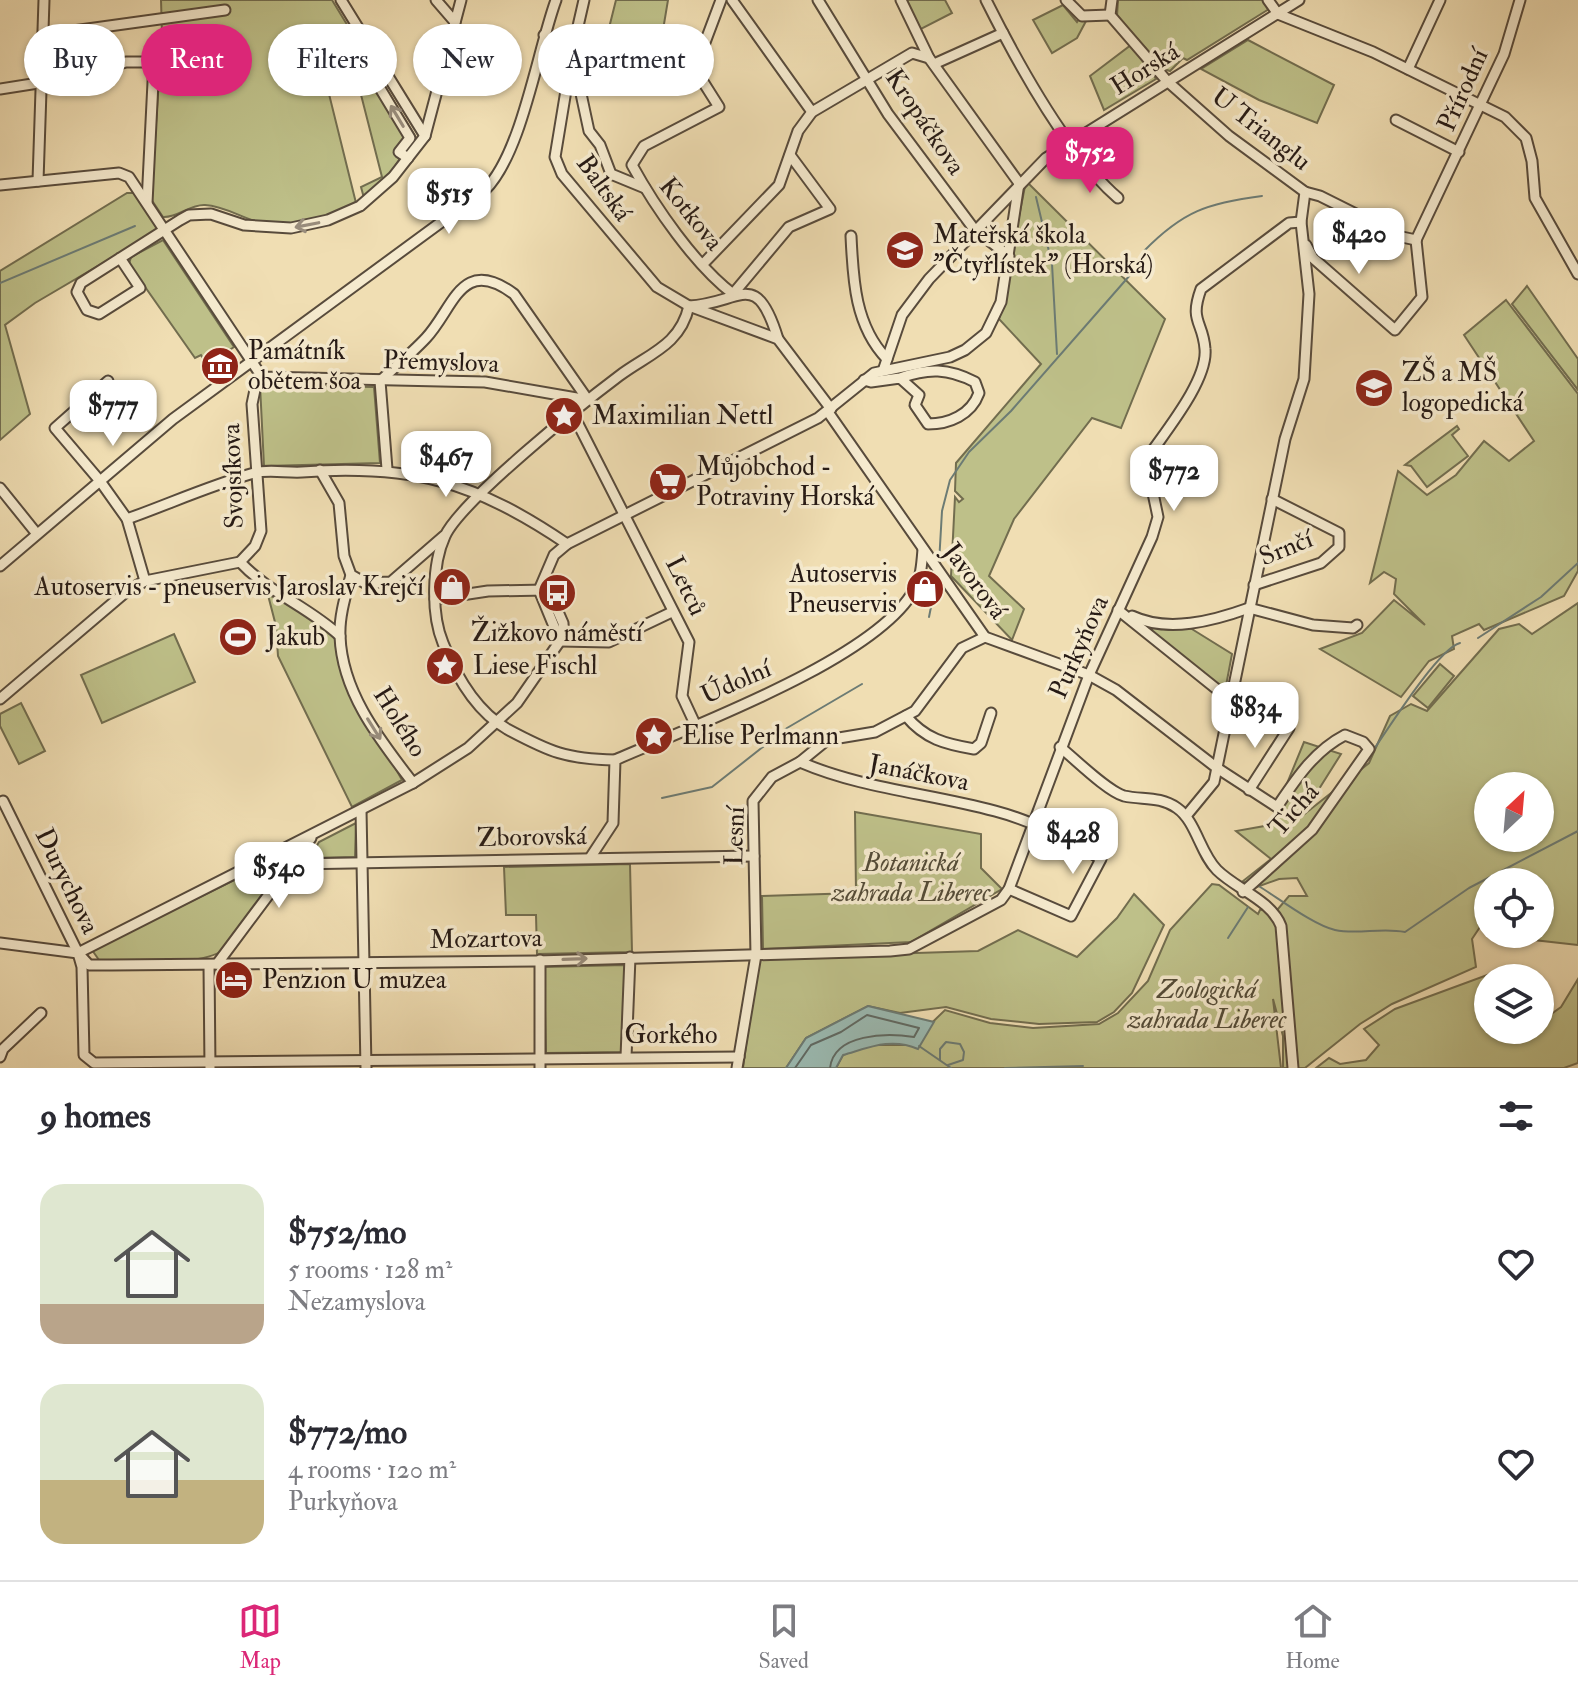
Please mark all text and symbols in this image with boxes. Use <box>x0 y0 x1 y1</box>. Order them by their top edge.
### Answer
chip: Buy <box>24 24 125 96</box>
chip: Rent <box>141 24 252 96</box>
chip: Filters <box>268 24 397 96</box>
chip: New <box>413 24 522 96</box>
chip: Apartment <box>538 24 714 96</box>
street label: Horská <box>1105 35 1186 102</box>
street label: Přírodní <box>1431 42 1496 136</box>
street label: Kropáčkova <box>877 63 972 182</box>
street label: U Trianglu <box>1205 80 1317 178</box>
one-way arrow <box>389 105 405 128</box>
pin: $752 <box>1043 127 1137 195</box>
text: $752 <box>1064 137 1116 169</box>
street label: Baltská <box>569 148 639 228</box>
pin: $515 <box>402 168 496 236</box>
street label: Kotkova <box>652 171 730 257</box>
text: $515 <box>426 178 472 210</box>
pin: $420 <box>1312 208 1406 276</box>
one-way arrow <box>294 218 320 233</box>
text: $420 <box>1331 218 1387 250</box>
place label: Mateřská škola "Čtyřlístek" (Horská) <box>933 219 1153 281</box>
school or university icon: Mateřská škola "Čtyřlístek" (Horská) <box>884 229 926 271</box>
place label: Památník obětem šoa <box>248 335 362 397</box>
street label: Přemyslova <box>382 344 500 380</box>
museum icon: Památník obětem šoa <box>199 345 241 387</box>
place label: ZŠ a MŠ logopedická <box>1402 355 1524 420</box>
school or university icon: ZŠ a MŠ logopedická <box>1353 367 1395 409</box>
pin: $777 <box>66 380 160 448</box>
text: $777 <box>88 390 138 422</box>
place icon: Maximilian Nettl <box>543 395 585 437</box>
place label: Maximilian Nettl <box>592 400 774 432</box>
street label: Svojsíkova <box>215 422 251 529</box>
pin: $467 <box>399 431 493 499</box>
text: $467 <box>419 441 473 473</box>
pin: $772 <box>1127 445 1221 513</box>
place label: Můjobchod - Potraviny Horská <box>696 451 875 513</box>
text: $772 <box>1148 455 1200 487</box>
supermarket icon: Můjobchod - Potraviny Horská <box>647 461 689 503</box>
street label: Srnčí <box>1255 522 1319 573</box>
street label: Javorová <box>935 536 1014 626</box>
street label: Letců <box>658 551 714 621</box>
place label: Autoservis Pneuservis <box>788 558 897 620</box>
shop icon: Autoservis - pneuservis Jaroslav Krejčí <box>431 566 473 608</box>
shop icon: Autoservis Pneuservis <box>904 568 946 610</box>
place label: Autoservis - pneuservis Jaroslav Krejčí <box>33 571 426 604</box>
bus stop icon: Žižkovo náměstí <box>536 572 578 614</box>
street label: Purkyňova <box>1042 590 1116 704</box>
place label: Žižkovo náměstí <box>471 615 645 649</box>
sports icon: Jakub <box>217 616 259 658</box>
place label: Jakub <box>265 621 325 653</box>
place icon: Liese Fischl <box>424 645 466 687</box>
place label: Liese Fischl <box>473 650 598 682</box>
street label: Údolní <box>695 650 778 712</box>
street label: Holého <box>366 681 434 763</box>
pin: $834 <box>1208 682 1302 750</box>
text: $834 <box>1230 692 1280 724</box>
place icon: Elise Perlmann <box>633 715 675 757</box>
one-way arrow <box>366 717 382 740</box>
place label: Elise Perlmann <box>682 720 839 752</box>
street label: Janáčkova <box>865 747 972 798</box>
north arrow <box>1474 772 1554 852</box>
map controls <box>1474 772 1554 1044</box>
street label: Tichá <box>1262 776 1326 843</box>
street label: Lesní <box>718 804 752 866</box>
pin: $428 <box>1026 808 1120 876</box>
text: $428 <box>1046 818 1100 850</box>
street label: Zborovská <box>477 820 587 854</box>
street label: Durychova <box>28 823 106 939</box>
pin: $540 <box>232 842 326 910</box>
park label: Botanická zahrada Liberec <box>831 847 991 909</box>
text: $540 <box>253 852 305 884</box>
button: locate <box>1474 868 1554 948</box>
street label: Mozartova <box>429 922 543 956</box>
one-way arrow <box>561 952 588 967</box>
hotel icon: Penzion U muzea <box>213 959 255 1001</box>
place label: Penzion U muzea <box>262 964 447 996</box>
button: layers <box>1474 964 1554 1044</box>
park label: Zoologická zahrada Liberec <box>1127 974 1287 1036</box>
street label: Gorkého <box>624 1019 718 1051</box>
icon: filters <box>1494 1094 1538 1138</box>
text: 9 homes <box>40 1095 151 1138</box>
text: $752/mo <box>288 1211 406 1254</box>
icon: home <box>104 1216 200 1312</box>
icon: heart <box>1494 1242 1538 1286</box>
text: 5 rooms · 128 m² <box>288 1254 452 1286</box>
text: Nezamyslova <box>288 1286 426 1318</box>
text: $772/mo <box>288 1411 407 1454</box>
icon: home <box>104 1416 200 1512</box>
icon: heart <box>1494 1442 1538 1486</box>
text: 4 rooms · 120 m² <box>288 1454 456 1486</box>
text: Purkyňova <box>288 1486 398 1518</box>
tab: Map <box>238 1599 282 1675</box>
tab: Saved <box>759 1599 809 1675</box>
tab: Home <box>1285 1599 1340 1675</box>

